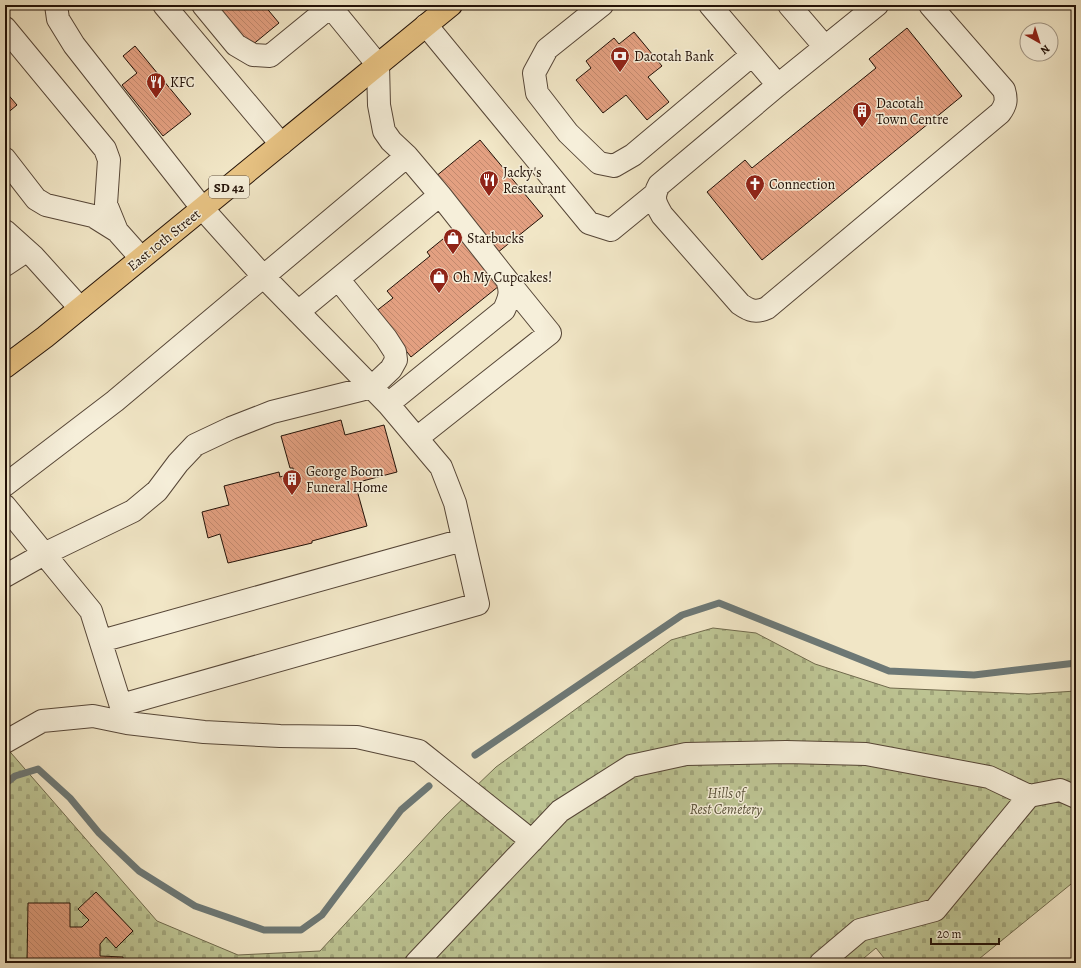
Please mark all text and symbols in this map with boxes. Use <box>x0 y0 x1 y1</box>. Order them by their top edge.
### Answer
north arrow <box>1019 22 1059 62</box>
text: N <box>1037 41 1053 58</box>
bank icon: Dacotah Bank <box>609 45 631 73</box>
place label: Dacotah Bank <box>634 47 714 66</box>
restaurant icon: KFC <box>145 71 167 99</box>
place label: KFC <box>170 73 195 92</box>
place label: Dacotah Town Centre <box>876 94 948 129</box>
building icon: Dacotah Town Centre <box>851 100 873 128</box>
place label: Jacky's Restaurant <box>503 163 566 198</box>
restaurant icon: Jacky's Restaurant <box>478 169 500 197</box>
church icon: Connection <box>744 173 766 201</box>
place label: Connection <box>769 175 836 194</box>
road number: SD 42 <box>209 176 249 198</box>
street label: East 10th Street <box>123 204 205 275</box>
shop icon: Starbucks <box>442 227 464 255</box>
place label: Starbucks <box>467 229 524 248</box>
shop icon: Oh My Cupcakes! <box>428 266 450 294</box>
place label: Oh My Cupcakes! <box>453 268 552 287</box>
place label: George Boom Funeral Home <box>306 462 388 497</box>
building icon: George Boom Funeral Home <box>281 468 303 496</box>
park label: Hills of Rest Cemetery <box>690 784 762 819</box>
scale bar <box>931 920 999 946</box>
text: 20 m <box>937 926 961 942</box>

